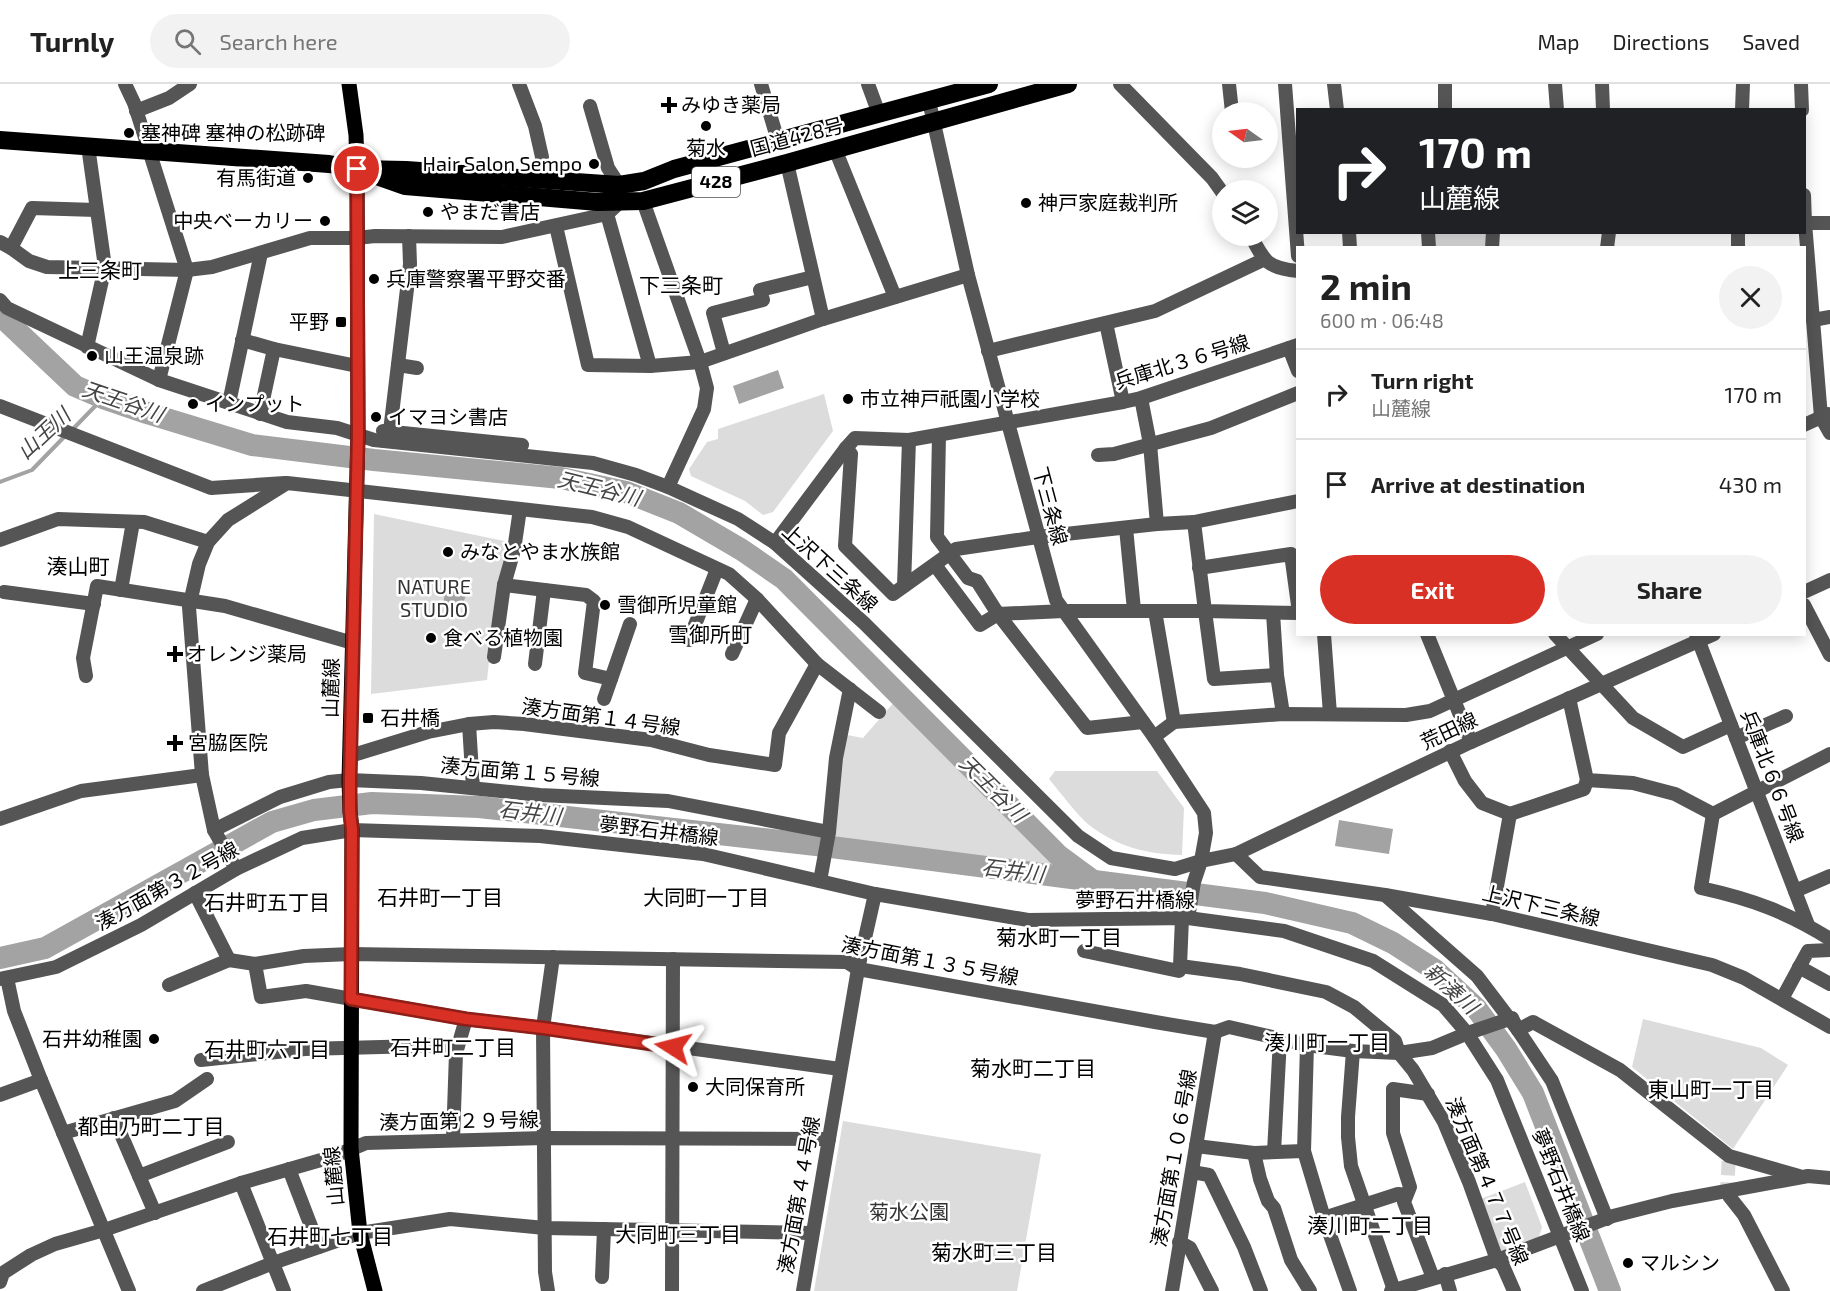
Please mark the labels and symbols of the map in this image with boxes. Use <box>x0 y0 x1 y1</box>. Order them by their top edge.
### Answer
place label: みゆき薬局 <box>681 92 781 116</box>
marker: みゆき薬局 <box>662 98 676 112</box>
north arrow <box>1212 102 1278 168</box>
street label: 国道428号 <box>747 112 846 160</box>
marker: 菊水 <box>699 119 713 133</box>
place label: 塞神碑 塞神の松跡碑 <box>141 120 325 144</box>
marker: 塞神碑 塞神の松跡碑 <box>122 126 136 140</box>
place label: 菊水 <box>686 135 726 159</box>
pin <box>331 143 382 194</box>
place label: Hair Salon Sempo <box>423 151 582 175</box>
marker: Hair Salon Sempo <box>587 157 601 171</box>
place label: 有馬街道 <box>216 165 296 189</box>
road number: 428 <box>692 167 740 197</box>
marker: 有馬街道 <box>301 171 315 185</box>
place label: 神戸家庭裁判所 <box>1038 190 1178 214</box>
marker: 神戸家庭裁判所 <box>1019 196 1033 210</box>
place label: やまだ書店 <box>440 199 540 223</box>
marker: やまだ書店 <box>421 205 435 219</box>
place label: 中央ベーカリー <box>173 208 313 232</box>
marker: 中央ベーカリー <box>318 214 332 228</box>
district label: 上三条町 <box>58 257 142 282</box>
place label: 兵庫警察署平野交番 <box>386 266 566 290</box>
marker: 兵庫警察署平野交番 <box>367 272 381 286</box>
district label: 下三条町 <box>639 272 723 297</box>
place label: 平野 <box>289 309 329 333</box>
marker: 平野 <box>334 315 348 329</box>
street label: 兵庫北３６号線 <box>1111 329 1252 393</box>
place label: 山王温泉跡 <box>104 343 204 367</box>
marker: 山王温泉跡 <box>85 349 99 363</box>
water label: 天王谷川 <box>80 375 169 427</box>
place label: 市立神戸祇園小学校 <box>860 386 1040 410</box>
place label: インプット <box>205 391 304 415</box>
marker: 市立神戸祇園小学校 <box>841 392 855 406</box>
marker: インプット <box>186 397 200 411</box>
water label: 山王川 <box>11 401 76 464</box>
place label: イマヨシ書店 <box>388 404 508 428</box>
marker: イマヨシ書店 <box>369 410 383 424</box>
street label: 下三条線 <box>1029 464 1073 547</box>
water label: 天王谷川 <box>556 465 645 510</box>
street label: 上沢下三条線 <box>778 518 883 616</box>
place label: みなとやま水族館 <box>460 539 620 563</box>
marker: みなとやま水族館 <box>441 545 455 559</box>
district label: 湊山町 <box>47 553 110 578</box>
park label: NATURE STUDIO <box>397 574 471 621</box>
place label: 雪御所児童館 <box>617 592 737 616</box>
marker: 雪御所児童館 <box>598 598 612 612</box>
district label: 雪御所町 <box>668 621 752 646</box>
place label: 食べる植物園 <box>443 625 563 649</box>
marker: 食べる植物園 <box>424 631 438 645</box>
place label: オレンジ薬局 <box>187 641 307 665</box>
marker: オレンジ薬局 <box>168 647 182 661</box>
street label: 山麓線 <box>317 658 343 718</box>
street label: 湊方面第１４号線 <box>520 693 682 739</box>
place label: 石井橋 <box>380 705 440 729</box>
street label: 兵庫北６６号線 <box>1737 706 1809 845</box>
street label: 荒田線 <box>1416 707 1481 754</box>
marker: 石井橋 <box>361 711 375 725</box>
place label: 宮脇医院 <box>188 730 268 754</box>
marker: 宮脇医院 <box>166 734 184 752</box>
water label: 天王谷川 <box>956 749 1034 828</box>
street label: 湊方面第１５号線 <box>439 752 601 790</box>
water label: 石井川 <box>497 795 565 828</box>
street label: 夢野石井橋線 <box>598 811 720 849</box>
street label: 湊方面第３２号線 <box>91 836 242 934</box>
water label: 石井川 <box>980 853 1048 886</box>
street label: 上沢下三条線 <box>1480 880 1602 930</box>
district label: 石井町一丁目 <box>377 884 503 909</box>
district label: 大同町一丁目 <box>643 884 769 909</box>
street label: 夢野石井橋線 <box>1075 887 1195 911</box>
district label: 石井町五丁目 <box>204 889 330 914</box>
district label: 菊水町一丁目 <box>996 924 1122 949</box>
street label: 湊方面第１３５号線 <box>840 931 1021 989</box>
water label: 新湊川 <box>1420 958 1485 1020</box>
position arrow <box>641 1015 705 1079</box>
place label: 石井幼稚園 <box>42 1026 142 1050</box>
district label: 湊川町一丁目 <box>1264 1029 1390 1054</box>
marker: 石井幼稚園 <box>147 1032 161 1046</box>
district label: 石井町二丁目 <box>390 1034 516 1059</box>
district label: 石井町六丁目 <box>204 1036 330 1061</box>
district label: 菊水町二丁目 <box>970 1055 1096 1080</box>
street label: 湊方面第１０６号線 <box>1146 1067 1200 1249</box>
place label: 大同保育所 <box>705 1074 805 1098</box>
district label: 東山町一丁目 <box>1648 1076 1774 1101</box>
marker: 大同保育所 <box>686 1080 700 1094</box>
street label: 湊方面第４７７号線 <box>1442 1093 1534 1268</box>
street label: 湊方面第２９号線 <box>379 1107 539 1133</box>
district label: 都由乃町二丁目 <box>78 1113 225 1138</box>
street label: 湊方面第４４号線 <box>772 1114 824 1276</box>
street label: 夢野石井橋線 <box>1528 1124 1596 1245</box>
street label: 山麓線 <box>318 1145 348 1207</box>
park label: 菊水公園 <box>869 1199 949 1223</box>
district label: 湊川町二丁目 <box>1307 1212 1433 1237</box>
district label: 大同町三丁目 <box>615 1221 741 1246</box>
district label: 石井町七丁目 <box>267 1223 393 1248</box>
district label: 菊水町三丁目 <box>931 1239 1057 1264</box>
place label: マルシン <box>1640 1250 1720 1274</box>
marker: マルシン <box>1621 1256 1635 1270</box>

